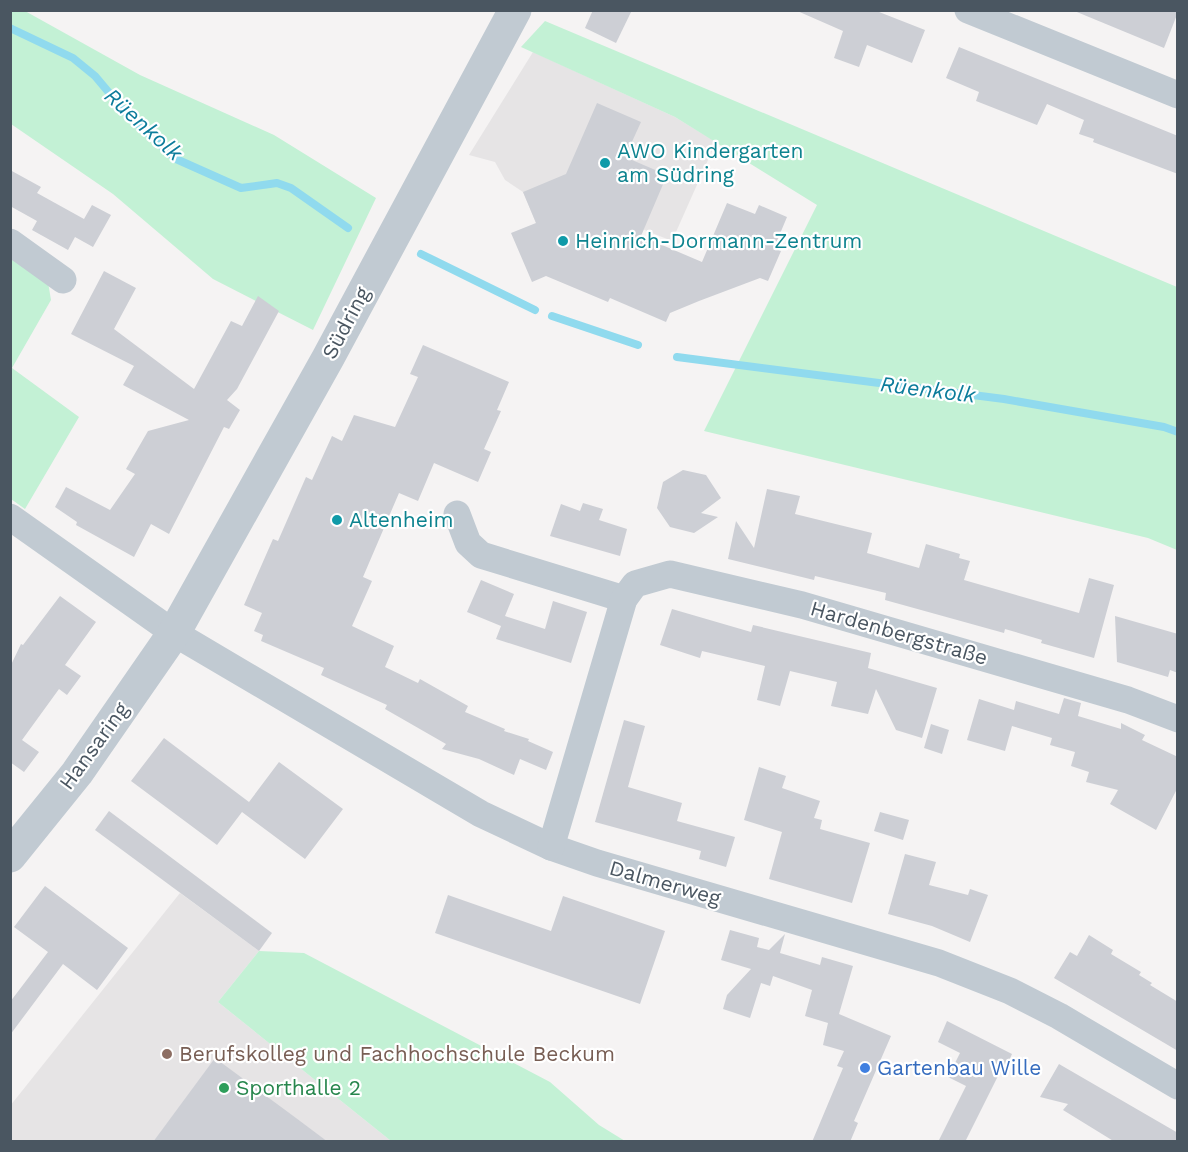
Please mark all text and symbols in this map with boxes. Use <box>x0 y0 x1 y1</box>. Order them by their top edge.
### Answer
water label: Rüenkolk <box>100 83 188 166</box>
place label: AWO Kindergarten am Südring <box>617 138 804 187</box>
marker: AWO Kindergarten am Südring <box>598 156 612 170</box>
place label: Heinrich-Dormann-Zentrum <box>575 228 862 253</box>
marker: Heinrich-Dormann-Zentrum <box>556 234 570 248</box>
street label: Südring <box>316 282 375 363</box>
water label: Rüenkolk <box>879 371 978 408</box>
place label: Altenheim <box>349 507 454 532</box>
marker: Altenheim <box>330 513 344 527</box>
street label: Hardenbergstraße <box>808 595 991 670</box>
street label: Hansaring <box>54 697 134 794</box>
street label: Dalmerweg <box>607 855 724 911</box>
place label: Berufskolleg und Fachhochschule Beckum <box>179 1041 615 1066</box>
marker: Berufskolleg und Fachhochschule Beckum <box>160 1047 174 1061</box>
place label: Gartenbau Wille <box>877 1055 1041 1080</box>
marker: Gartenbau Wille <box>858 1061 872 1075</box>
place label: Sporthalle 2 <box>236 1075 361 1100</box>
marker: Sporthalle 2 <box>217 1081 231 1095</box>

